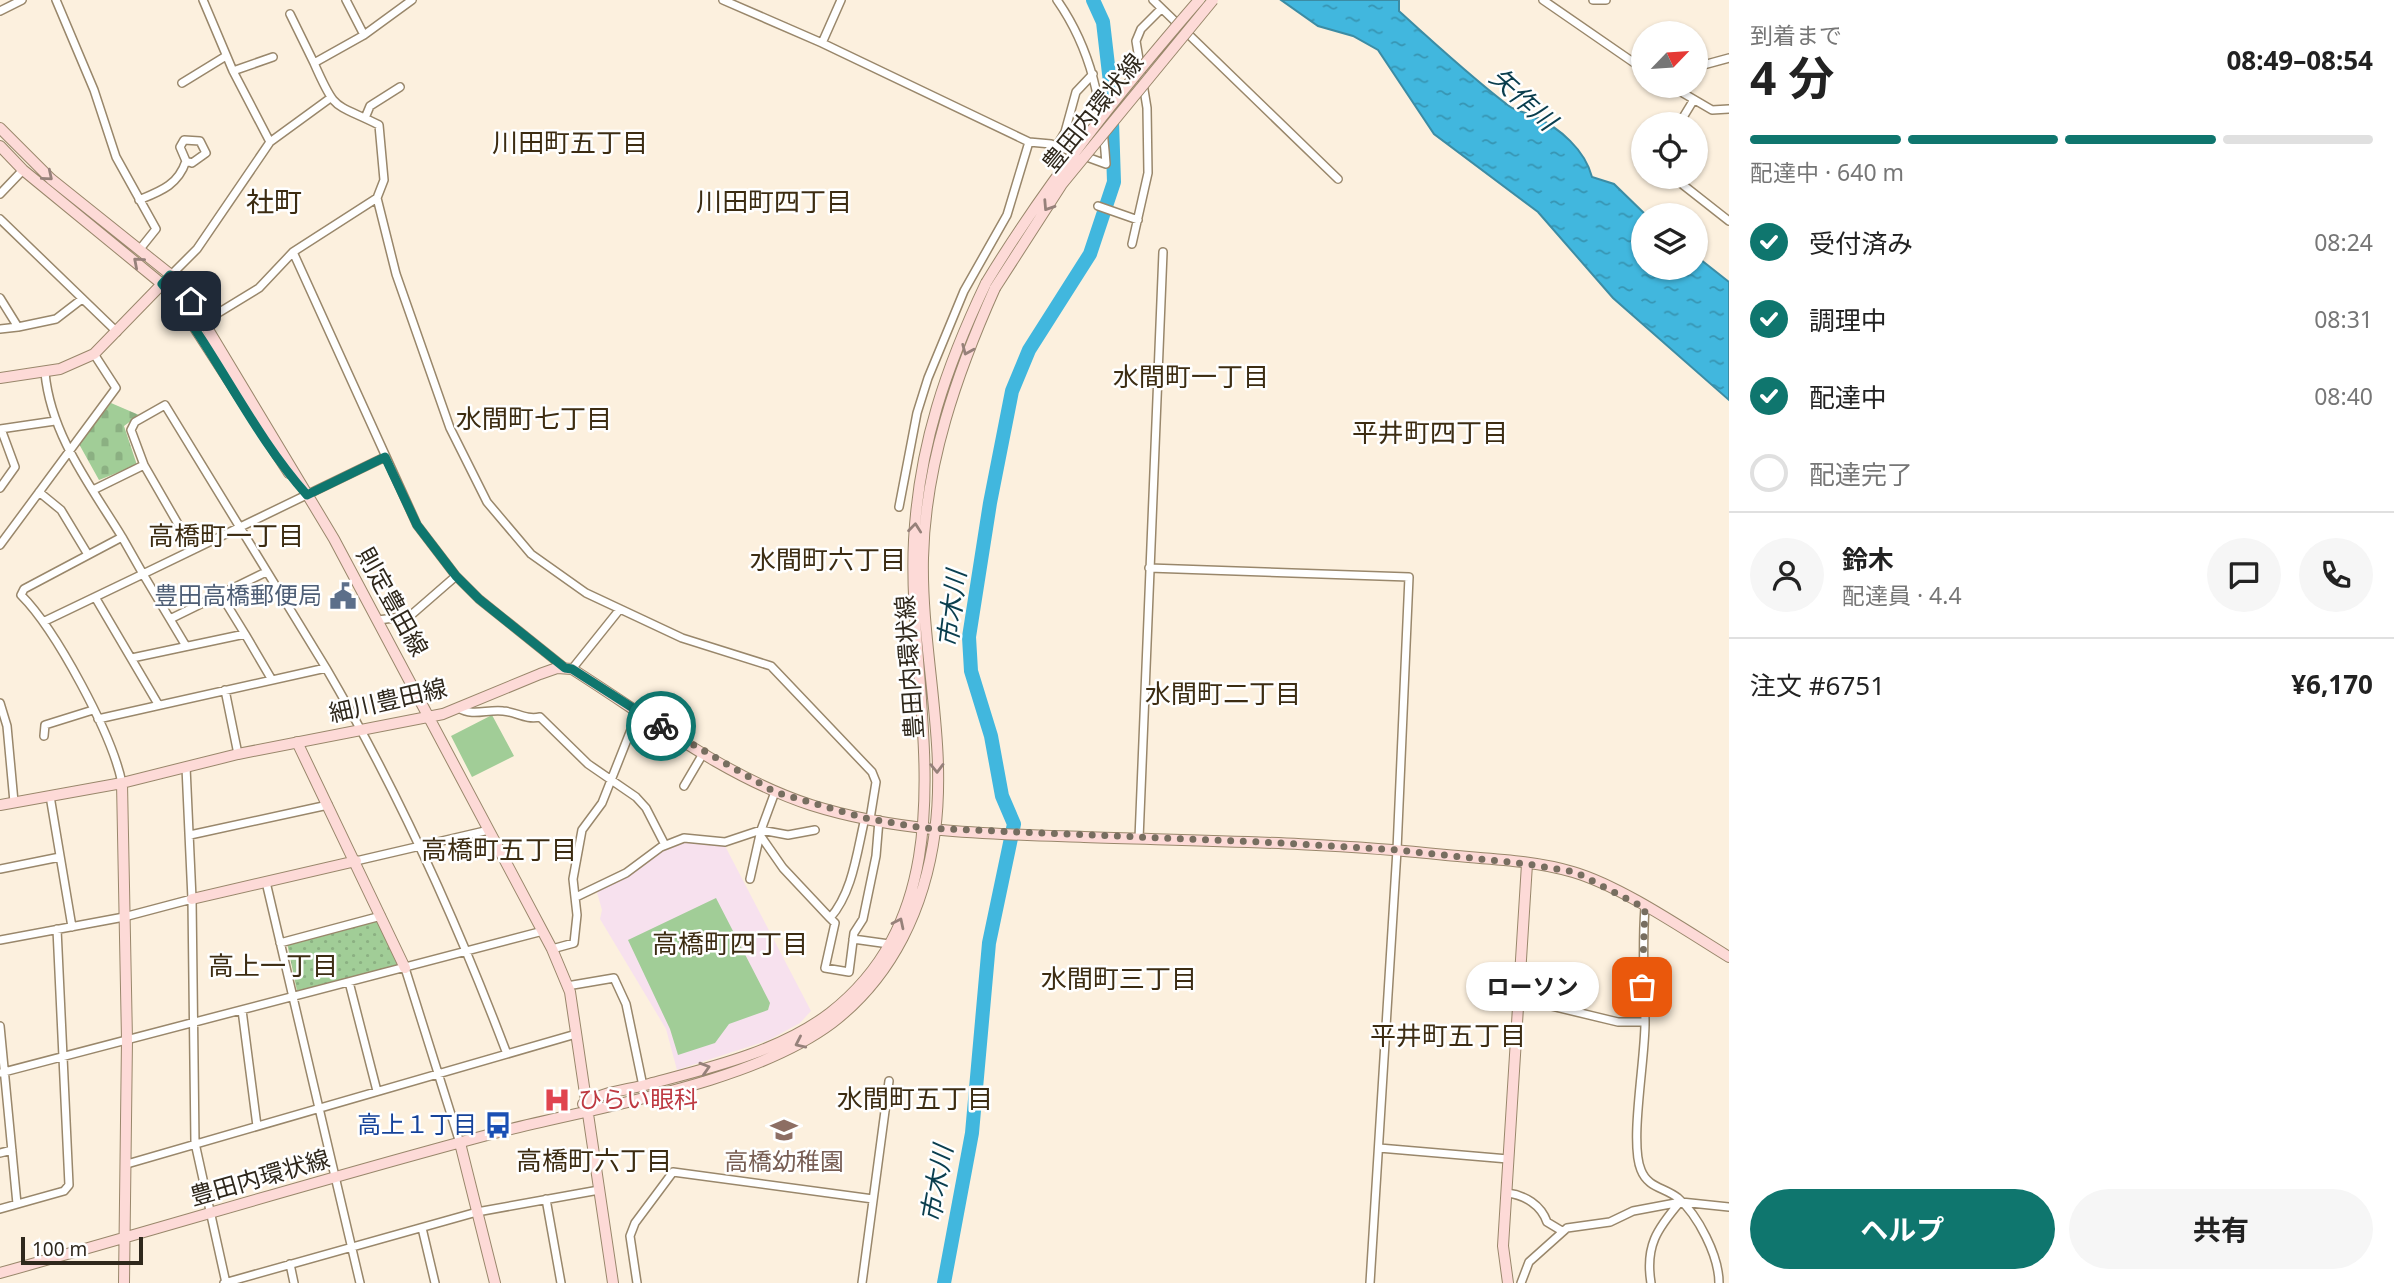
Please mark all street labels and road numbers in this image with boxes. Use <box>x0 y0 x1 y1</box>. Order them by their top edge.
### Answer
street label: 豊田内環状線 <box>1034 46 1150 178</box>
street label: 則定豊田線 <box>350 541 437 662</box>
street label: 豊田内環状線 <box>887 594 930 740</box>
street label: 細川豊田線 <box>325 670 450 729</box>
street label: 豊田内環状線 <box>186 1141 333 1212</box>

